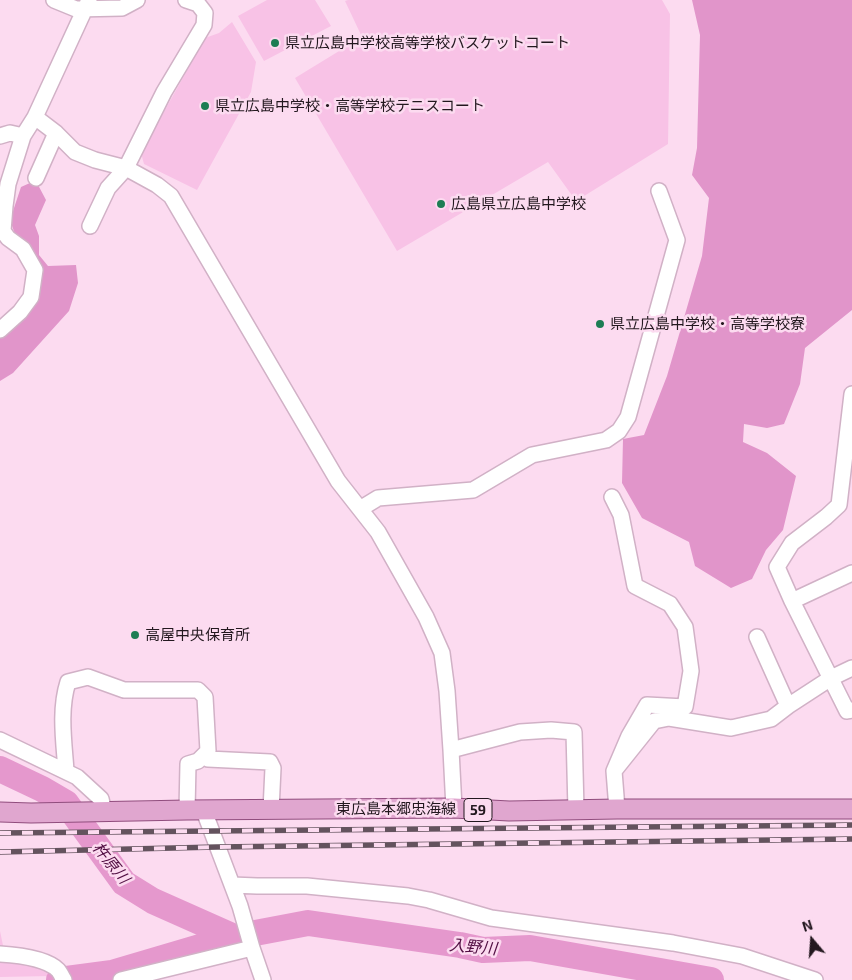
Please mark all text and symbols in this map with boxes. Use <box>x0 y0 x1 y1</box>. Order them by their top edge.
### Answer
place label: 県立広島中学校高等学校バスケットコート <box>285 34 570 52</box>
marker: 県立広島中学校高等学校バスケットコート <box>269 37 281 49</box>
place label: 県立広島中学校・高等学校テニスコート <box>215 97 485 115</box>
marker: 県立広島中学校・高等学校テニスコート <box>199 100 211 112</box>
place label: 広島県立広島中学校 <box>451 195 586 213</box>
marker: 広島県立広島中学校 <box>435 198 447 210</box>
place label: 県立広島中学校・高等学校寮 <box>610 315 805 333</box>
marker: 県立広島中学校・高等学校寮 <box>594 318 606 330</box>
place label: 高屋中央保育所 <box>145 626 250 644</box>
marker: 高屋中央保育所 <box>129 629 141 641</box>
road number: 59 <box>464 798 492 822</box>
street label: 東広島本郷忠海線 <box>336 800 456 818</box>
water label: 杵原川 <box>88 838 134 888</box>
north arrow <box>787 915 837 965</box>
text: N <box>800 916 815 935</box>
water label: 入野川 <box>448 935 498 959</box>

